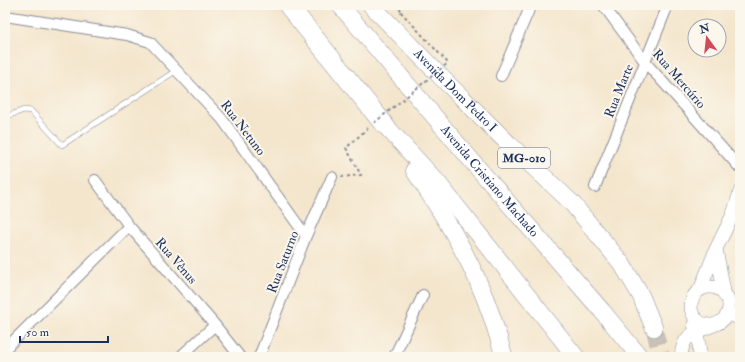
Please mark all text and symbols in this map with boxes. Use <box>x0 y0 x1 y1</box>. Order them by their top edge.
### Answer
north arrow <box>687 18 727 58</box>
text: N <box>697 21 712 37</box>
street label: Avenida Dom Pedro I <box>409 45 500 136</box>
street label: Rua Mercúrio <box>649 46 709 112</box>
street label: Rua Marte <box>601 61 637 120</box>
street label: Rua Netuno <box>217 97 269 159</box>
street label: Avenida Cristiano Machado <box>436 121 542 240</box>
road number: MG-010 <box>498 148 550 168</box>
street label: Rua Saturno <box>264 229 302 295</box>
street label: Rua Vênus <box>152 235 201 288</box>
scale bar <box>20 318 108 344</box>
text: 50 m <box>26 325 50 340</box>

